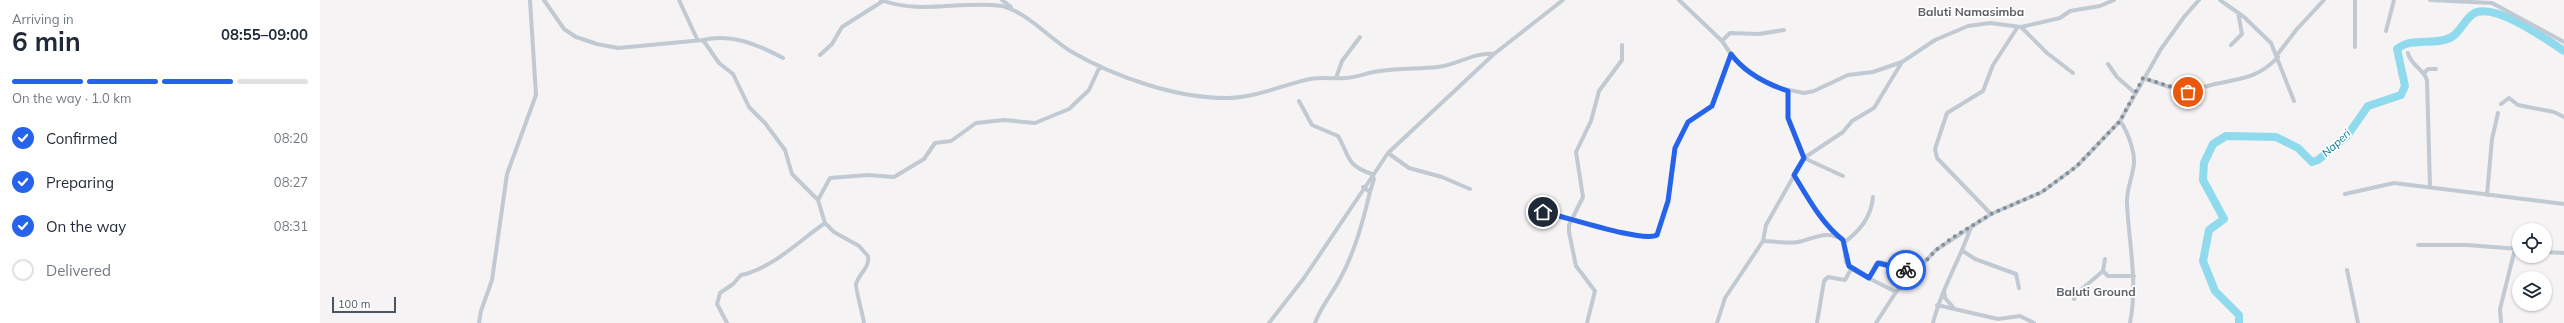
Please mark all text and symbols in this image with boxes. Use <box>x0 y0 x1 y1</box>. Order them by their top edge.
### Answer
district label: Baluti Namasimba <box>1918 4 2024 19</box>
text: Arriving in <box>12 11 74 27</box>
text: 6 min <box>12 25 81 58</box>
text: 08:55–09:00 <box>221 25 308 44</box>
pin <box>2171 75 2205 109</box>
icon: bag <box>2177 81 2199 103</box>
text: On the way · 1.0 km <box>12 90 131 106</box>
water label: Naperi <box>2319 126 2353 160</box>
icon: check <box>12 127 34 149</box>
text: Confirmed <box>46 129 117 148</box>
text: 08:20 <box>274 130 308 146</box>
icon: check <box>12 171 34 193</box>
text: Preparing <box>46 173 114 192</box>
text: 08:27 <box>274 174 308 190</box>
pin <box>1526 195 1560 229</box>
icon: home <box>1532 201 1554 223</box>
icon: check <box>12 215 34 237</box>
text: On the way <box>46 217 126 236</box>
text: 08:31 <box>274 218 308 234</box>
map controls <box>2512 223 2552 311</box>
button: locate <box>2512 223 2552 263</box>
courier <box>1886 250 1926 290</box>
icon: bike <box>1895 259 1917 281</box>
text: Delivered <box>46 261 111 280</box>
button: layers <box>2512 271 2552 311</box>
district label: Baluti Ground <box>2056 284 2136 299</box>
scale bar <box>332 295 396 314</box>
text: 100 m <box>338 297 370 311</box>

